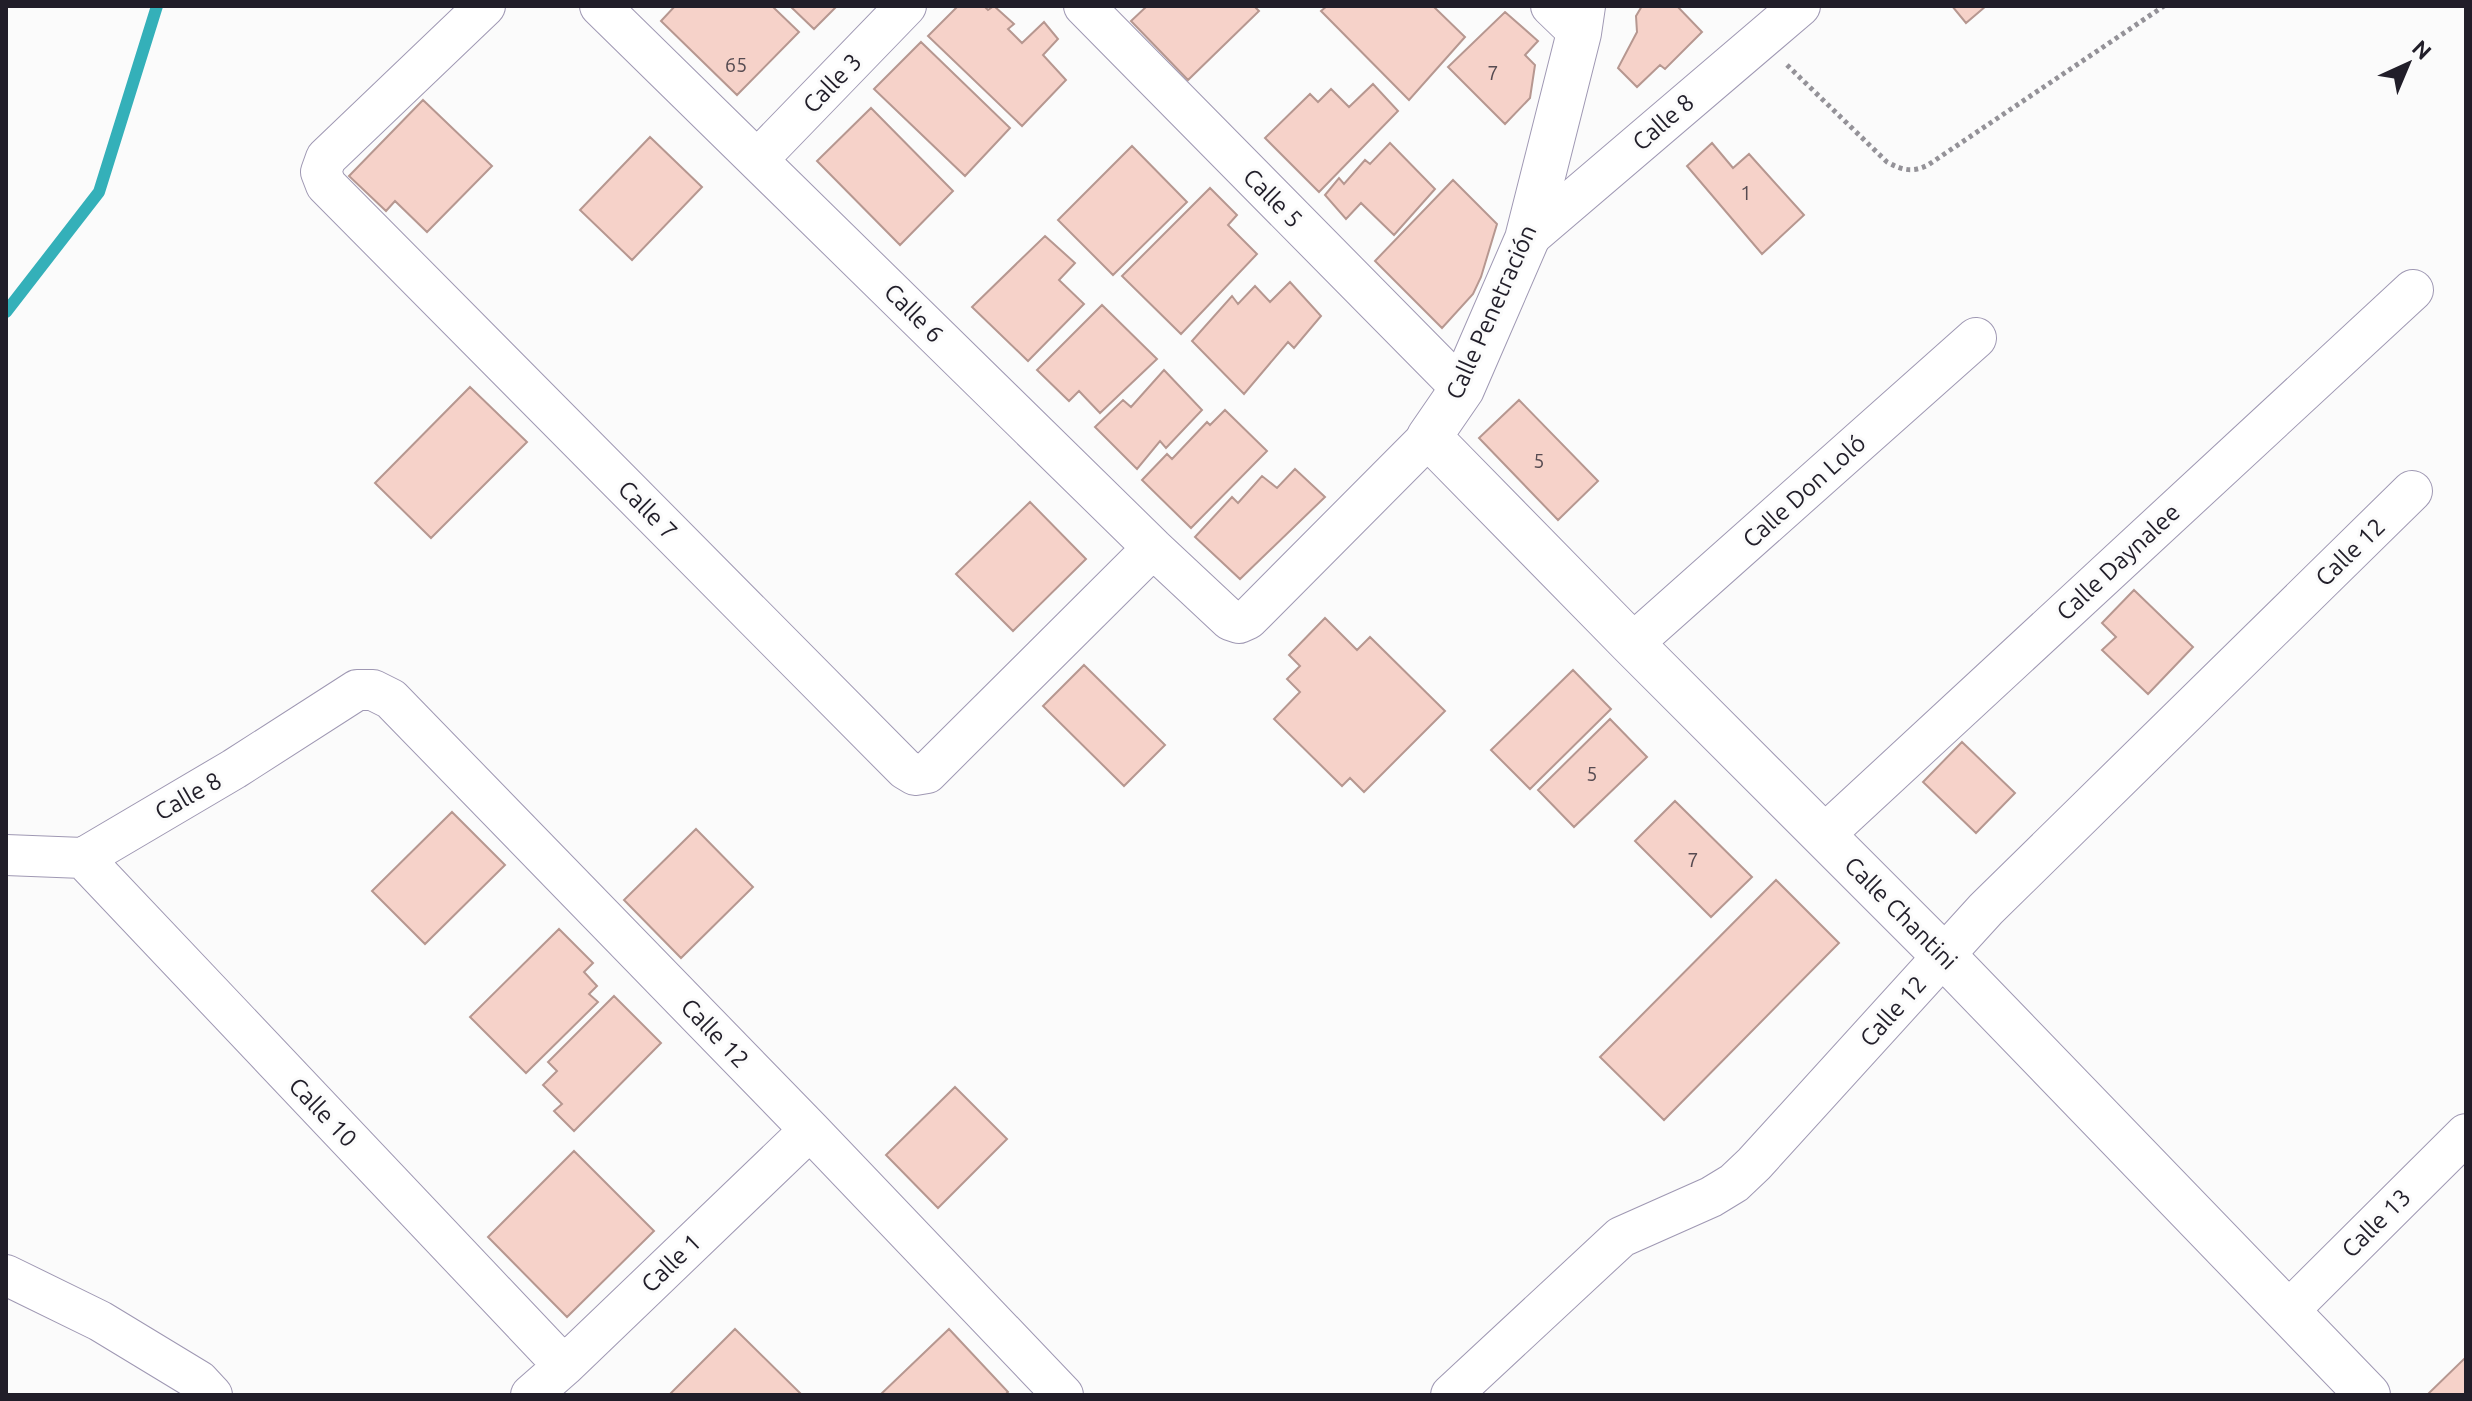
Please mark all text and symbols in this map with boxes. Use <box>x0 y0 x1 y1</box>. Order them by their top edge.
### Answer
north arrow <box>2368 24 2448 104</box>
text: N <box>2408 35 2437 64</box>
street label: Calle 3 <box>797 48 867 118</box>
house number: 65 <box>725 53 747 76</box>
house number: 7 <box>1487 61 1499 84</box>
street label: Calle 8 <box>1627 88 1699 156</box>
street label: Calle 5 <box>1238 163 1308 233</box>
house number: 1 <box>1740 181 1752 204</box>
street label: Calle Penetración <box>1440 221 1542 403</box>
street label: Calle 6 <box>879 278 949 348</box>
street label: Calle Don Loló <box>1737 429 1871 553</box>
house number: 5 <box>1533 449 1545 472</box>
street label: Calle 7 <box>613 475 683 545</box>
street label: Calle Daynalee <box>2051 498 2185 626</box>
street label: Calle 12 <box>2310 513 2390 591</box>
house number: 5 <box>1586 762 1598 785</box>
street label: Calle 8 <box>150 766 226 826</box>
house number: 7 <box>1687 848 1699 871</box>
street label: Calle Chantini <box>1839 851 1963 975</box>
street label: Calle 12 <box>1854 970 1932 1052</box>
street label: Calle 12 <box>676 993 754 1073</box>
street label: Calle 10 <box>284 1072 362 1152</box>
street label: Calle 13 <box>2336 1183 2416 1263</box>
street label: Calle 1 <box>636 1228 706 1298</box>

